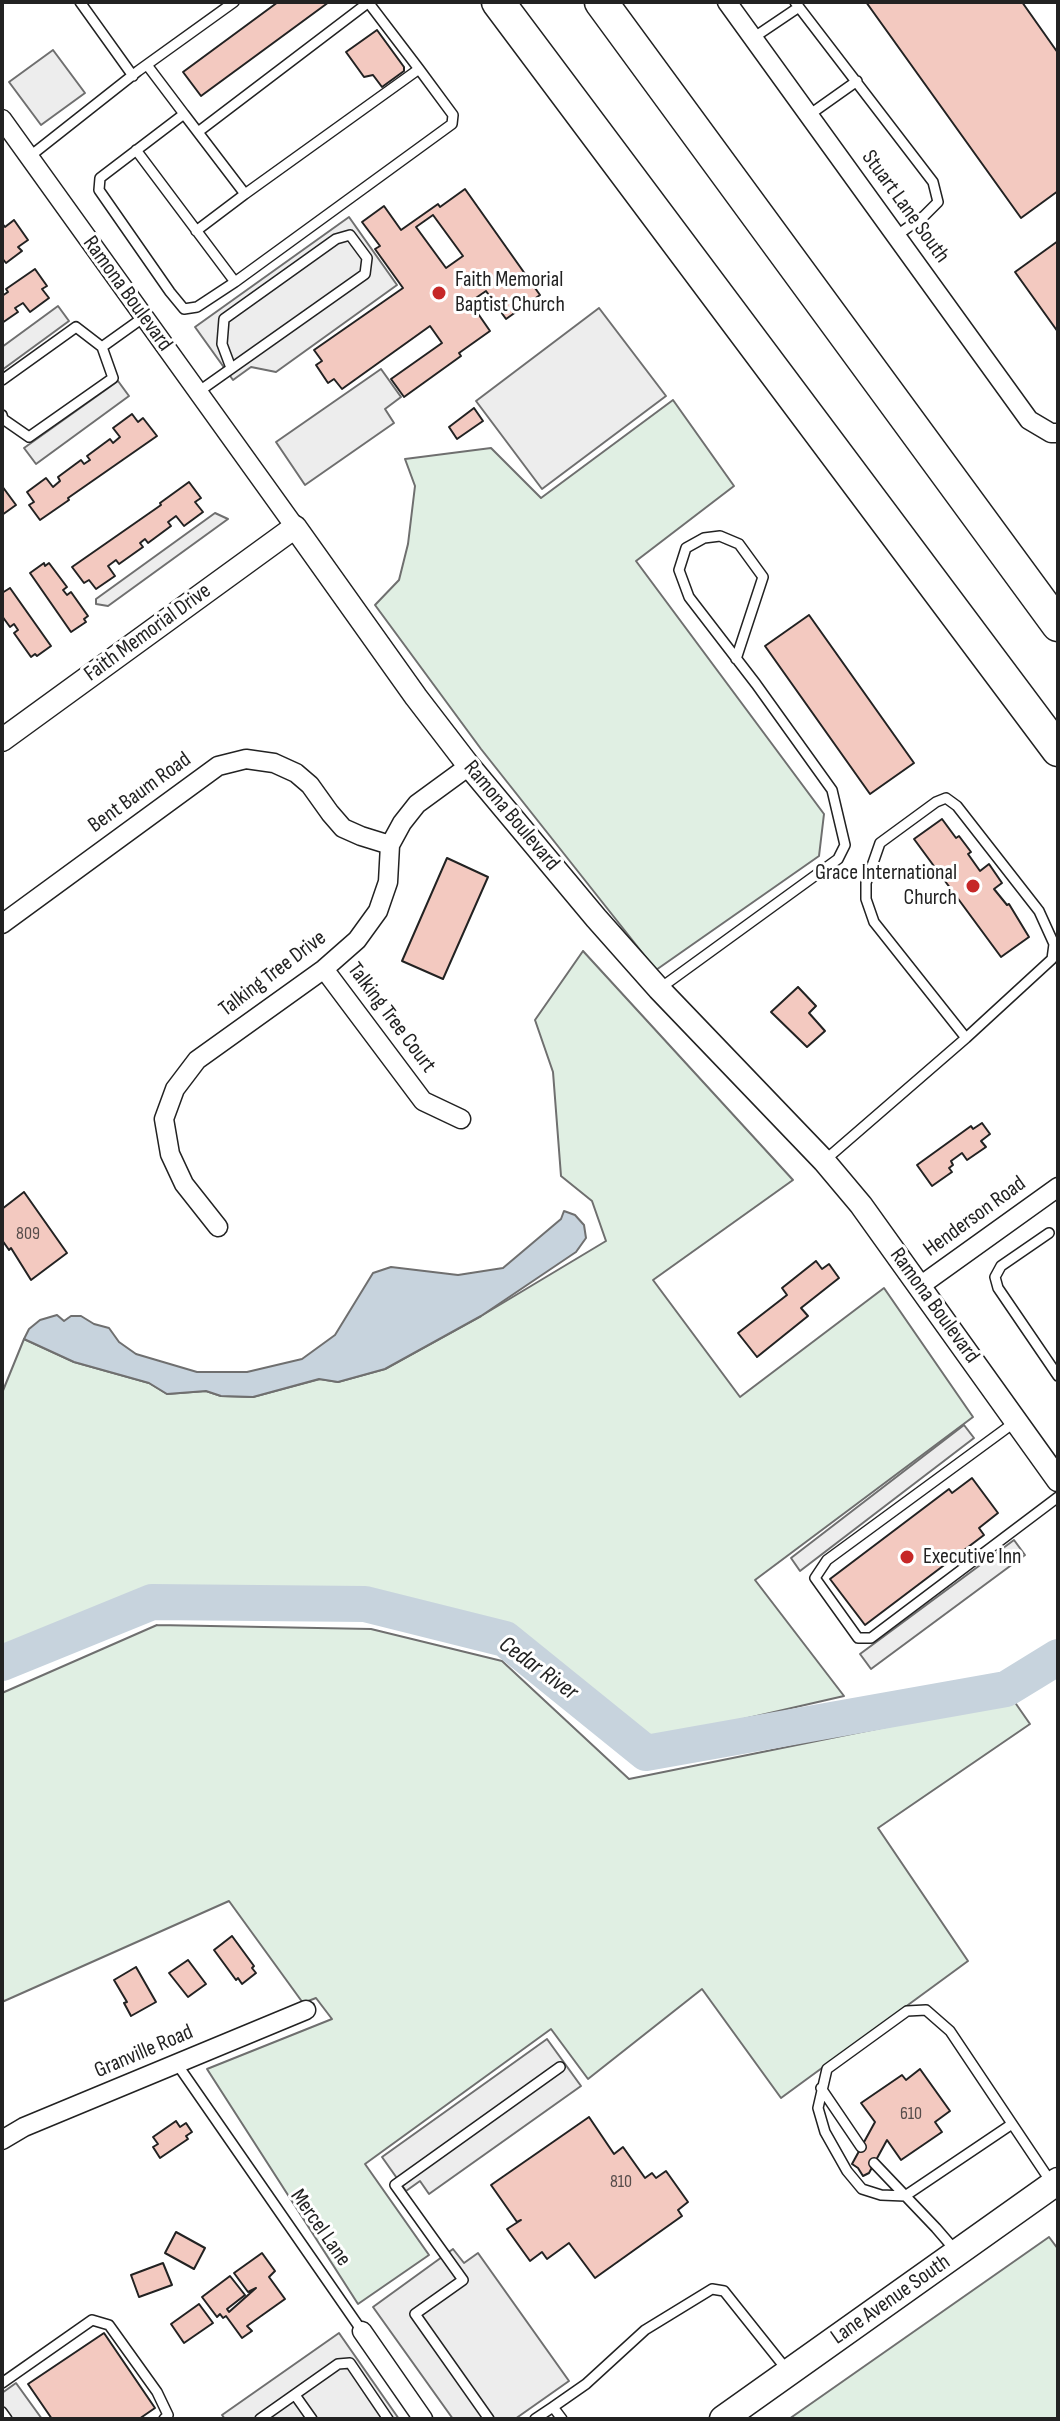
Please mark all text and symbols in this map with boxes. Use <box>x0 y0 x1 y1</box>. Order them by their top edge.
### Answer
street label: Stuart Lane South <box>855 146 955 268</box>
street label: Ramona Boulevard <box>76 231 178 357</box>
place label: Faith Memorial Baptist Church <box>455 267 565 318</box>
marker: Faith Memorial Baptist Church <box>430 284 448 302</box>
street label: Faith Memorial Drive <box>79 578 217 688</box>
street label: Bent Baum Road <box>84 747 196 839</box>
street label: Ramona Boulevard <box>457 756 565 876</box>
place label: Grace International Church <box>815 860 957 912</box>
marker: Grace International Church <box>964 877 982 895</box>
street label: Talking Tree Drive <box>214 925 332 1023</box>
street label: Talking Tree Court <box>341 958 441 1078</box>
street label: Henderson Road <box>919 1171 1031 1263</box>
house number: 809 <box>16 1223 40 1245</box>
street label: Ramona Boulevard <box>883 1243 985 1369</box>
place label: Executive Inn <box>923 1544 1022 1570</box>
marker: Executive Inn <box>898 1548 916 1566</box>
water label: Cedar River <box>493 1631 583 1707</box>
street label: Granville Road <box>91 2019 197 2085</box>
house number: 610 <box>900 2103 922 2125</box>
house number: 810 <box>610 2171 632 2193</box>
street label: Mercel Lane <box>284 2184 356 2272</box>
street label: Lane Avenue South <box>826 2249 956 2351</box>

